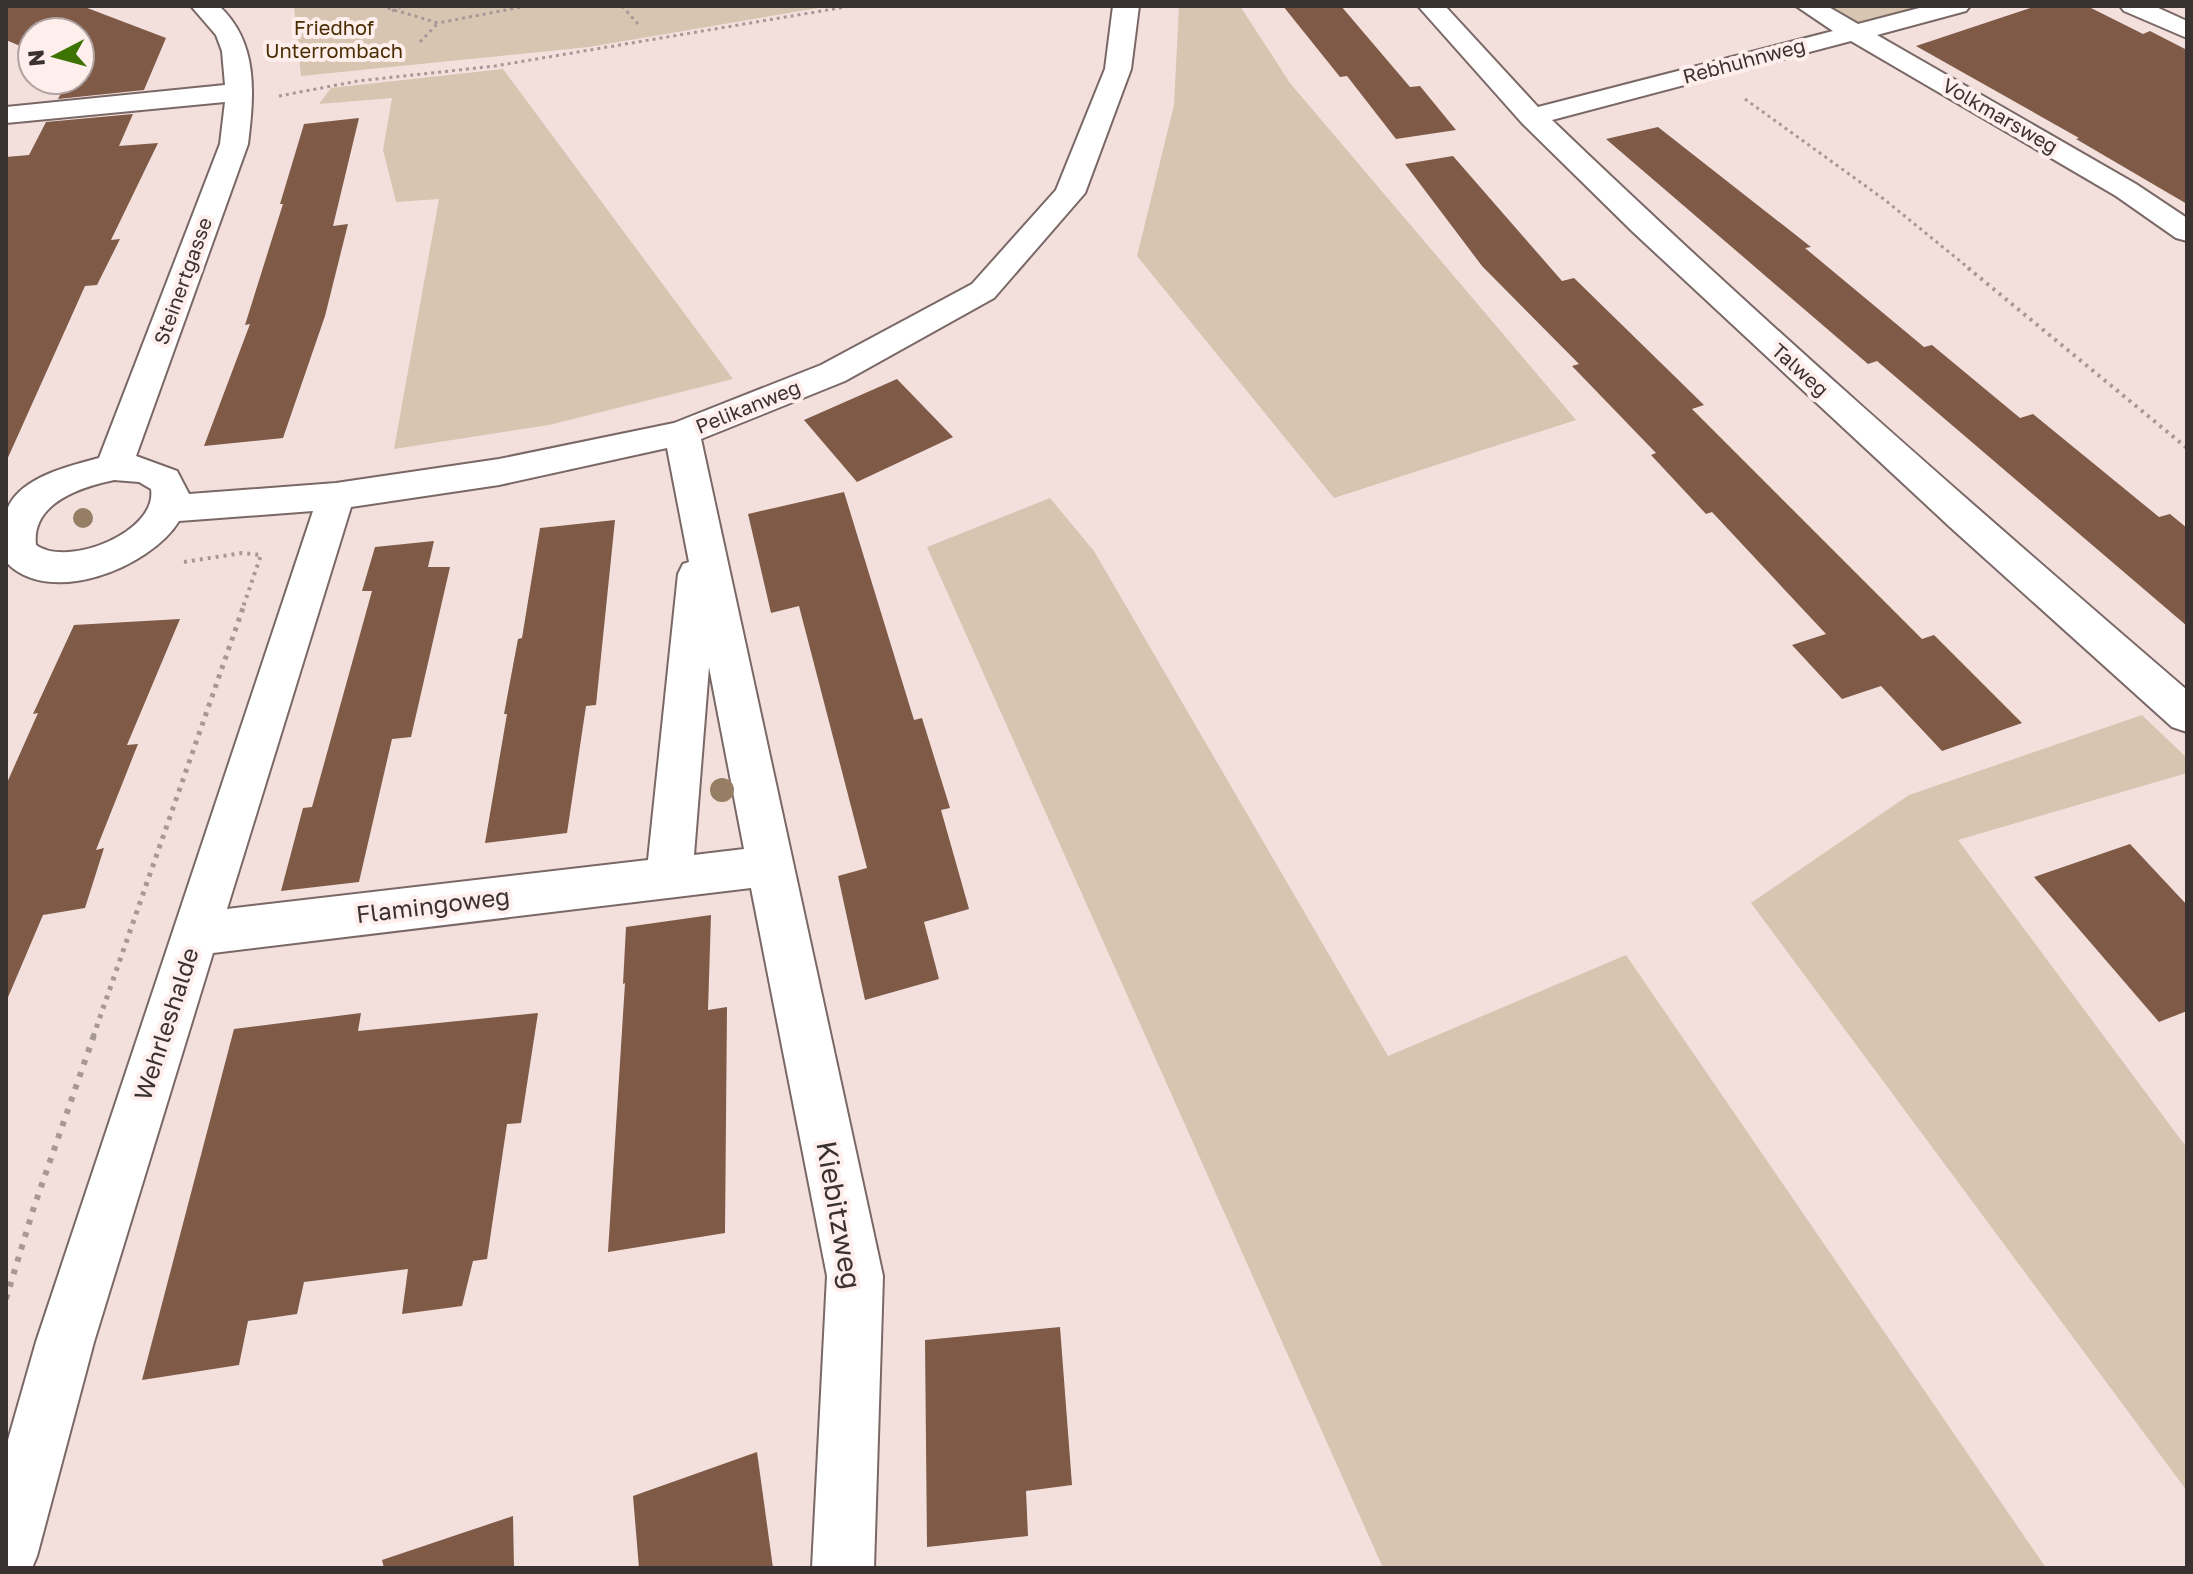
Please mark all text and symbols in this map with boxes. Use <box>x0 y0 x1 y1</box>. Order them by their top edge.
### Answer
park label: Friedhof Unterrombach <box>265 15 403 62</box>
north arrow <box>16 16 96 96</box>
street label: Rebhuhnweg <box>1680 32 1808 88</box>
text: N <box>21 48 50 68</box>
street label: Volkmarsweg <box>1939 72 2062 158</box>
street label: Steinertgasse <box>148 214 216 348</box>
street label: Talweg <box>1767 338 1834 401</box>
street label: Pelikanweg <box>692 374 803 438</box>
street label: Flamingoweg <box>354 881 511 928</box>
street label: Wehrleshalde <box>127 944 204 1103</box>
street label: Kiebitzweg <box>810 1138 869 1292</box>

